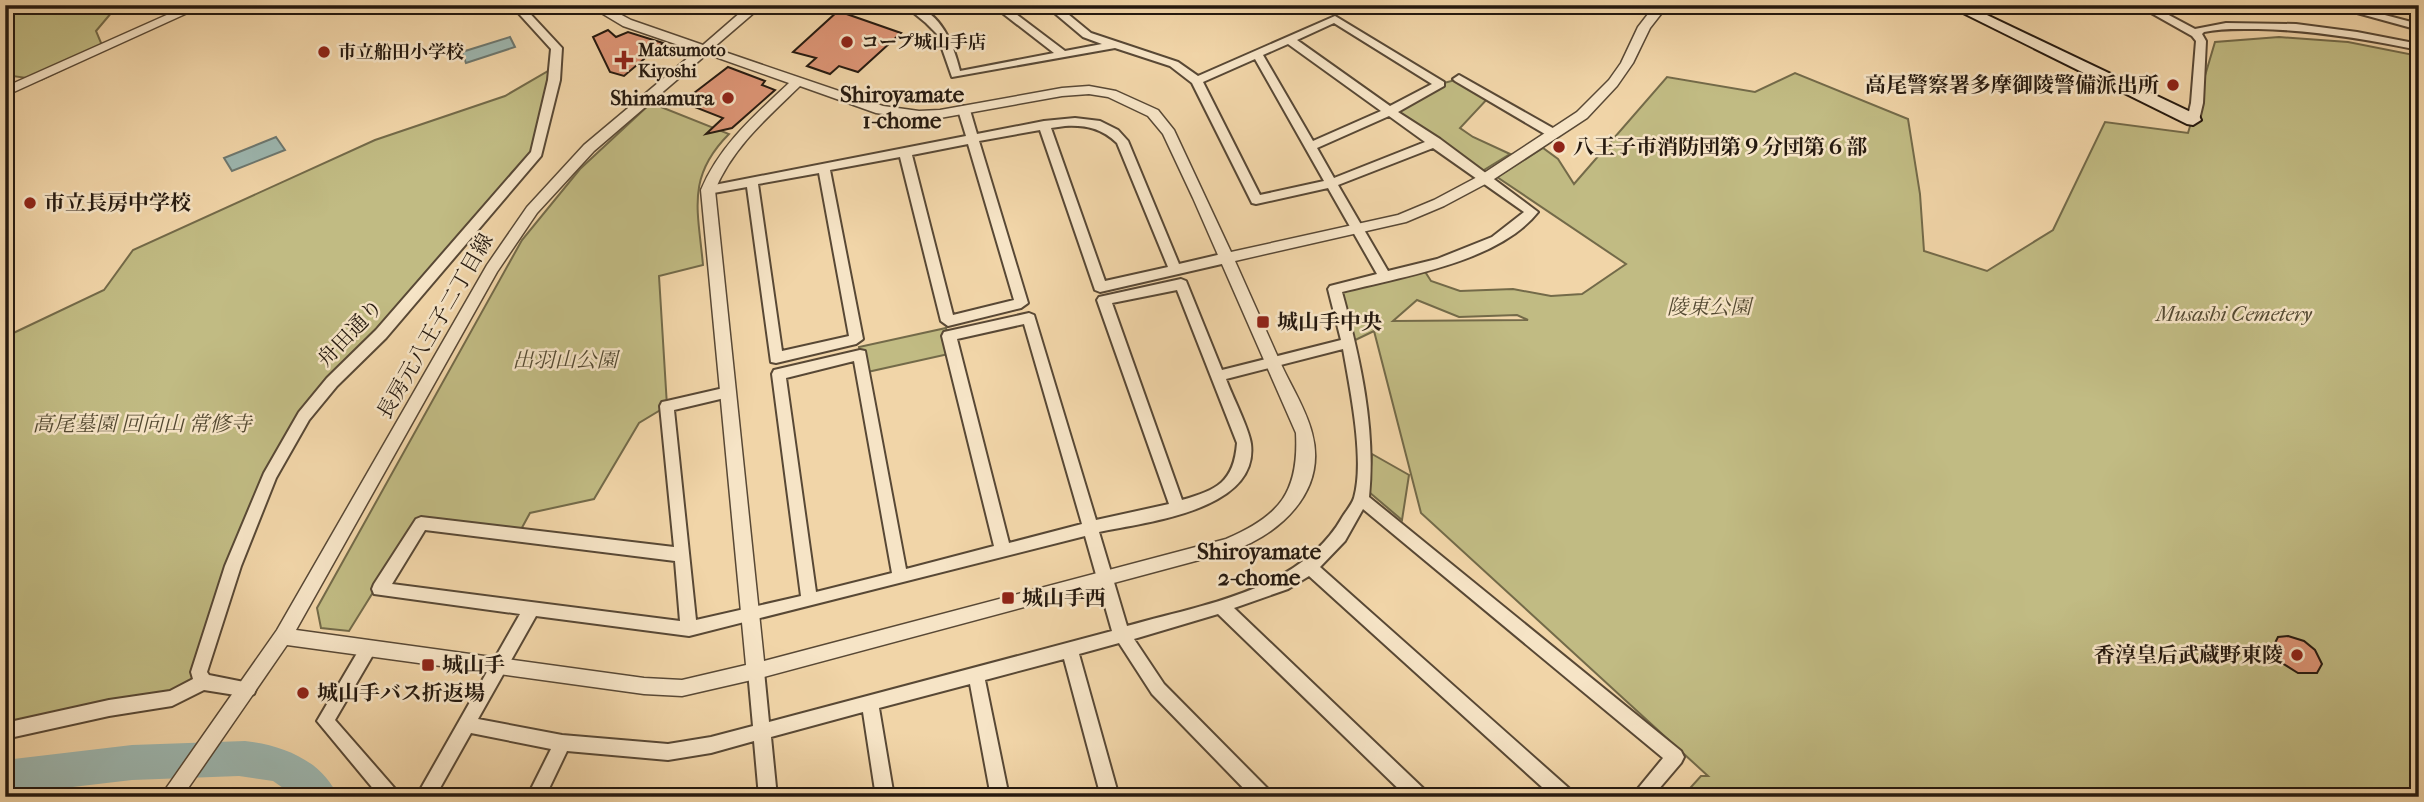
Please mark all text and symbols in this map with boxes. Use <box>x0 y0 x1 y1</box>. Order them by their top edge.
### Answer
place label: コープ城山手店 <box>861 32 986 53</box>
marker: コープ城山手店 <box>839 34 855 50</box>
place label: Matsumoto Kiyoshi <box>637 40 726 82</box>
place label: 市立船田小学校 <box>338 42 464 63</box>
marker: 市立船田小学校 <box>316 44 332 60</box>
marker: Matsumoto Kiyoshi <box>616 52 632 68</box>
place label: 高尾警察署多摩御陵警備派出所 <box>1865 73 2159 97</box>
marker: 高尾警察署多摩御陵警備派出所 <box>2165 77 2181 93</box>
district label: Shiroyamate 1-chome <box>840 81 965 134</box>
place label: Shimamura <box>610 86 715 110</box>
marker: Shimamura <box>720 90 736 106</box>
place label: 八王子市消防団第９分団第６部 <box>1573 135 1867 159</box>
marker: 八王子市消防団第９分団第６部 <box>1551 139 1567 155</box>
place label: 市立長房中学校 <box>44 191 191 215</box>
marker: 市立長房中学校 <box>22 195 38 211</box>
street label: 長房元八王子二丁目線 <box>372 229 498 423</box>
street label: 舟田通り <box>312 294 388 372</box>
park label: 陵東公園 <box>1667 295 1754 319</box>
park label: Musashi Cemetery <box>2154 302 2313 326</box>
place label: 城山手中央 <box>1277 310 1382 334</box>
marker: 城山手中央 <box>1255 314 1271 330</box>
park label: 出羽山公園 <box>513 348 620 372</box>
park label: 高尾墓園 回向山 常修寺 <box>32 412 254 436</box>
district label: Shiroyamate 2-chome <box>1197 538 1322 591</box>
place label: 城山手西 <box>1022 586 1106 610</box>
marker: 城山手西 <box>1000 590 1016 606</box>
place label: 香淳皇后武蔵野東陵 <box>2094 643 2283 667</box>
marker: 香淳皇后武蔵野東陵 <box>2289 647 2305 663</box>
place label: 城山手 <box>442 653 505 677</box>
marker: 城山手 <box>420 657 436 673</box>
place label: 城山手バス折返場 <box>317 681 485 705</box>
marker: 城山手バス折返場 <box>295 685 311 701</box>

